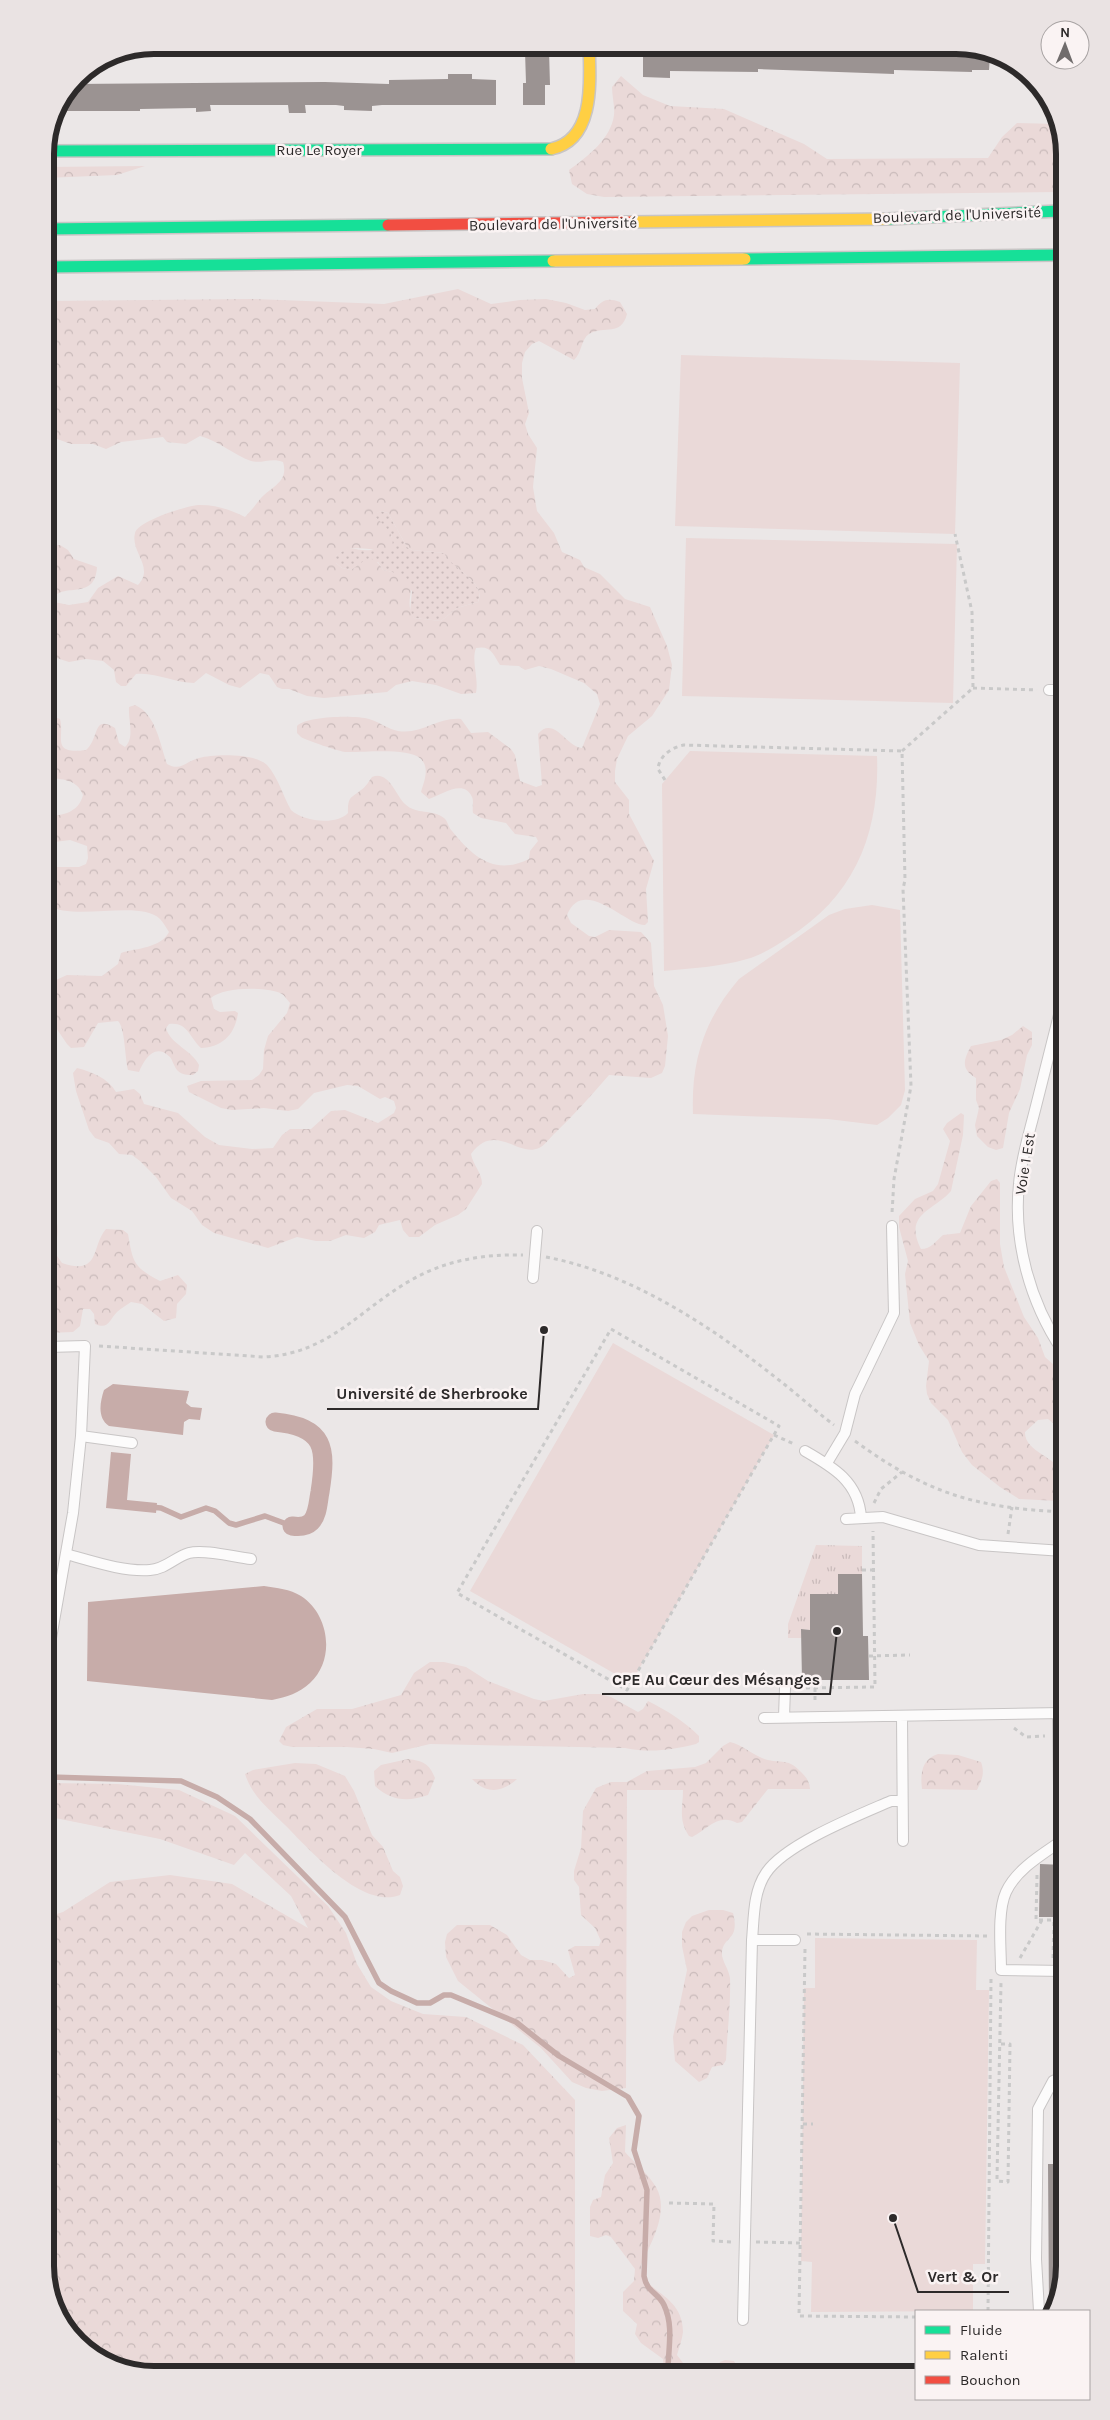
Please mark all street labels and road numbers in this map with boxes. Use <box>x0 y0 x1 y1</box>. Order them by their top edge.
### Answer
street label: Rue Le Royer <box>276 141 362 159</box>
street label: Boulevard de l'Université <box>873 203 1041 227</box>
street label: Boulevard de l'Université <box>469 214 637 234</box>
street label: Voie 1 Est <box>1011 1131 1039 1196</box>

